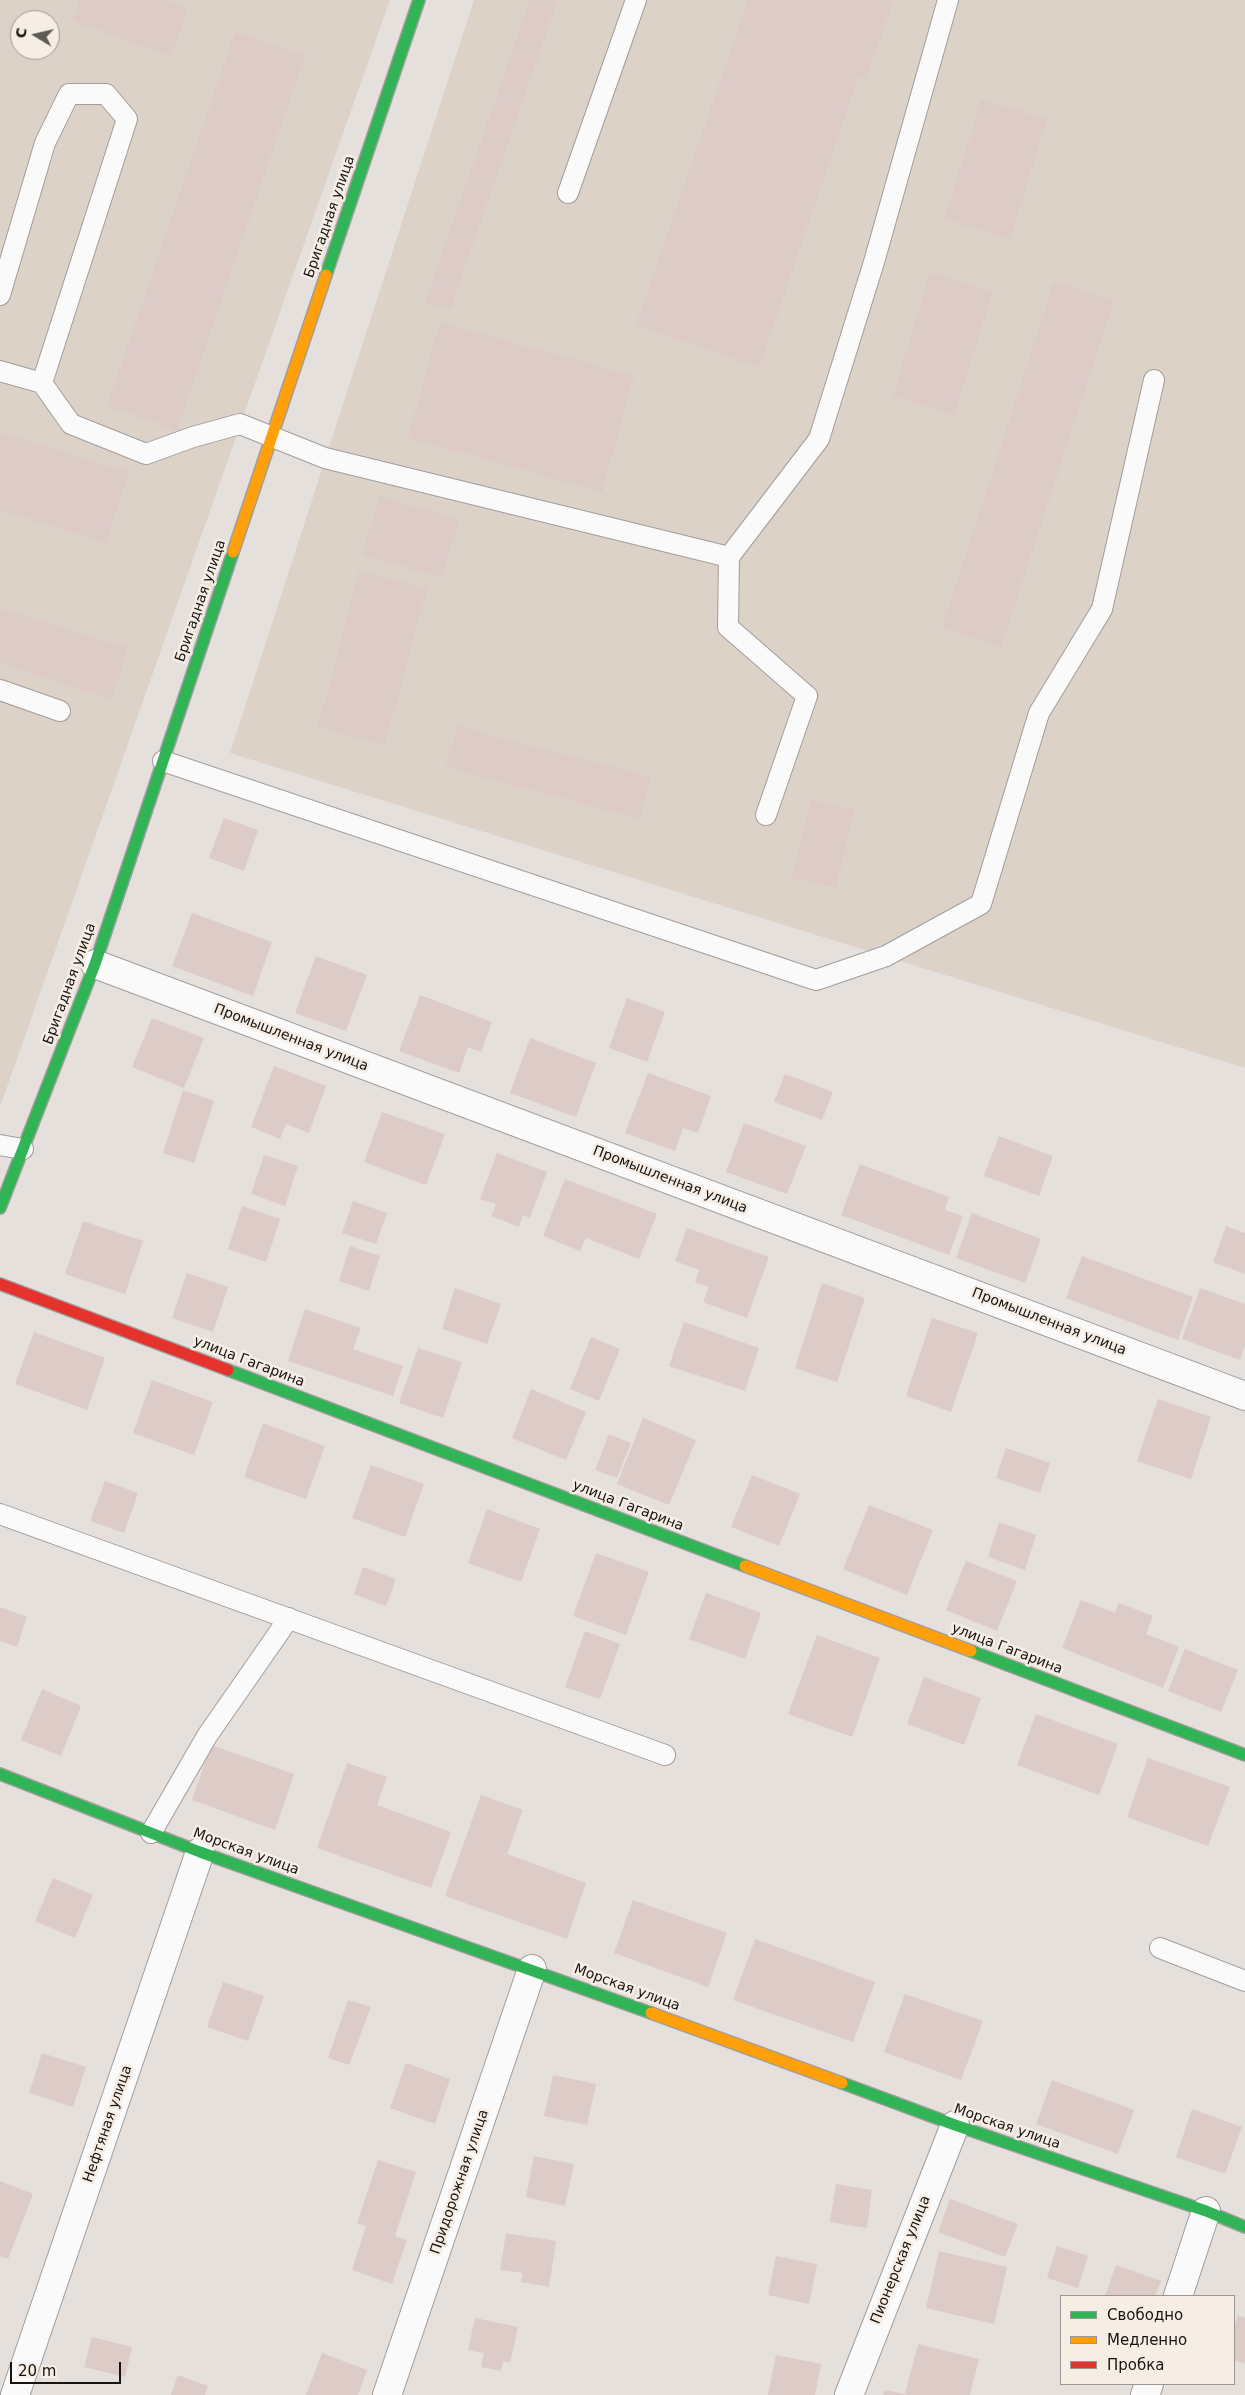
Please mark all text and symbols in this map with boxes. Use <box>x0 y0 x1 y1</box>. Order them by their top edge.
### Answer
north arrow <box>10 10 60 60</box>
text: С <box>12 26 30 39</box>
street label: Бригадная улица <box>301 154 359 280</box>
street label: Бригадная улица <box>172 538 230 664</box>
street label: Бригадная улица <box>40 921 100 1047</box>
street label: Промышленная улица <box>211 1001 371 1075</box>
street label: Промышленная улица <box>590 1143 750 1217</box>
street label: Промышленная улица <box>969 1285 1129 1359</box>
street label: улица Гагарина <box>191 1333 307 1391</box>
street label: улица Гагарина <box>570 1477 686 1535</box>
street label: улица Гагарина <box>949 1620 1065 1678</box>
street label: Морская улица <box>191 1825 301 1879</box>
street label: Морская улица <box>572 1961 682 2015</box>
street label: Нефтяная улица <box>80 2063 136 2185</box>
street label: Морская улица <box>952 2101 1062 2153</box>
street label: Придорожная улица <box>427 2107 493 2257</box>
street label: Пионерская улица <box>868 2193 934 2327</box>
legend <box>1060 2295 1235 2385</box>
text: Свободно <box>1107 2306 1183 2324</box>
text: Медленно <box>1107 2331 1187 2349</box>
scale bar <box>12 2352 124 2384</box>
text: Пробка <box>1107 2356 1164 2374</box>
text: 20 m <box>18 2362 56 2380</box>

